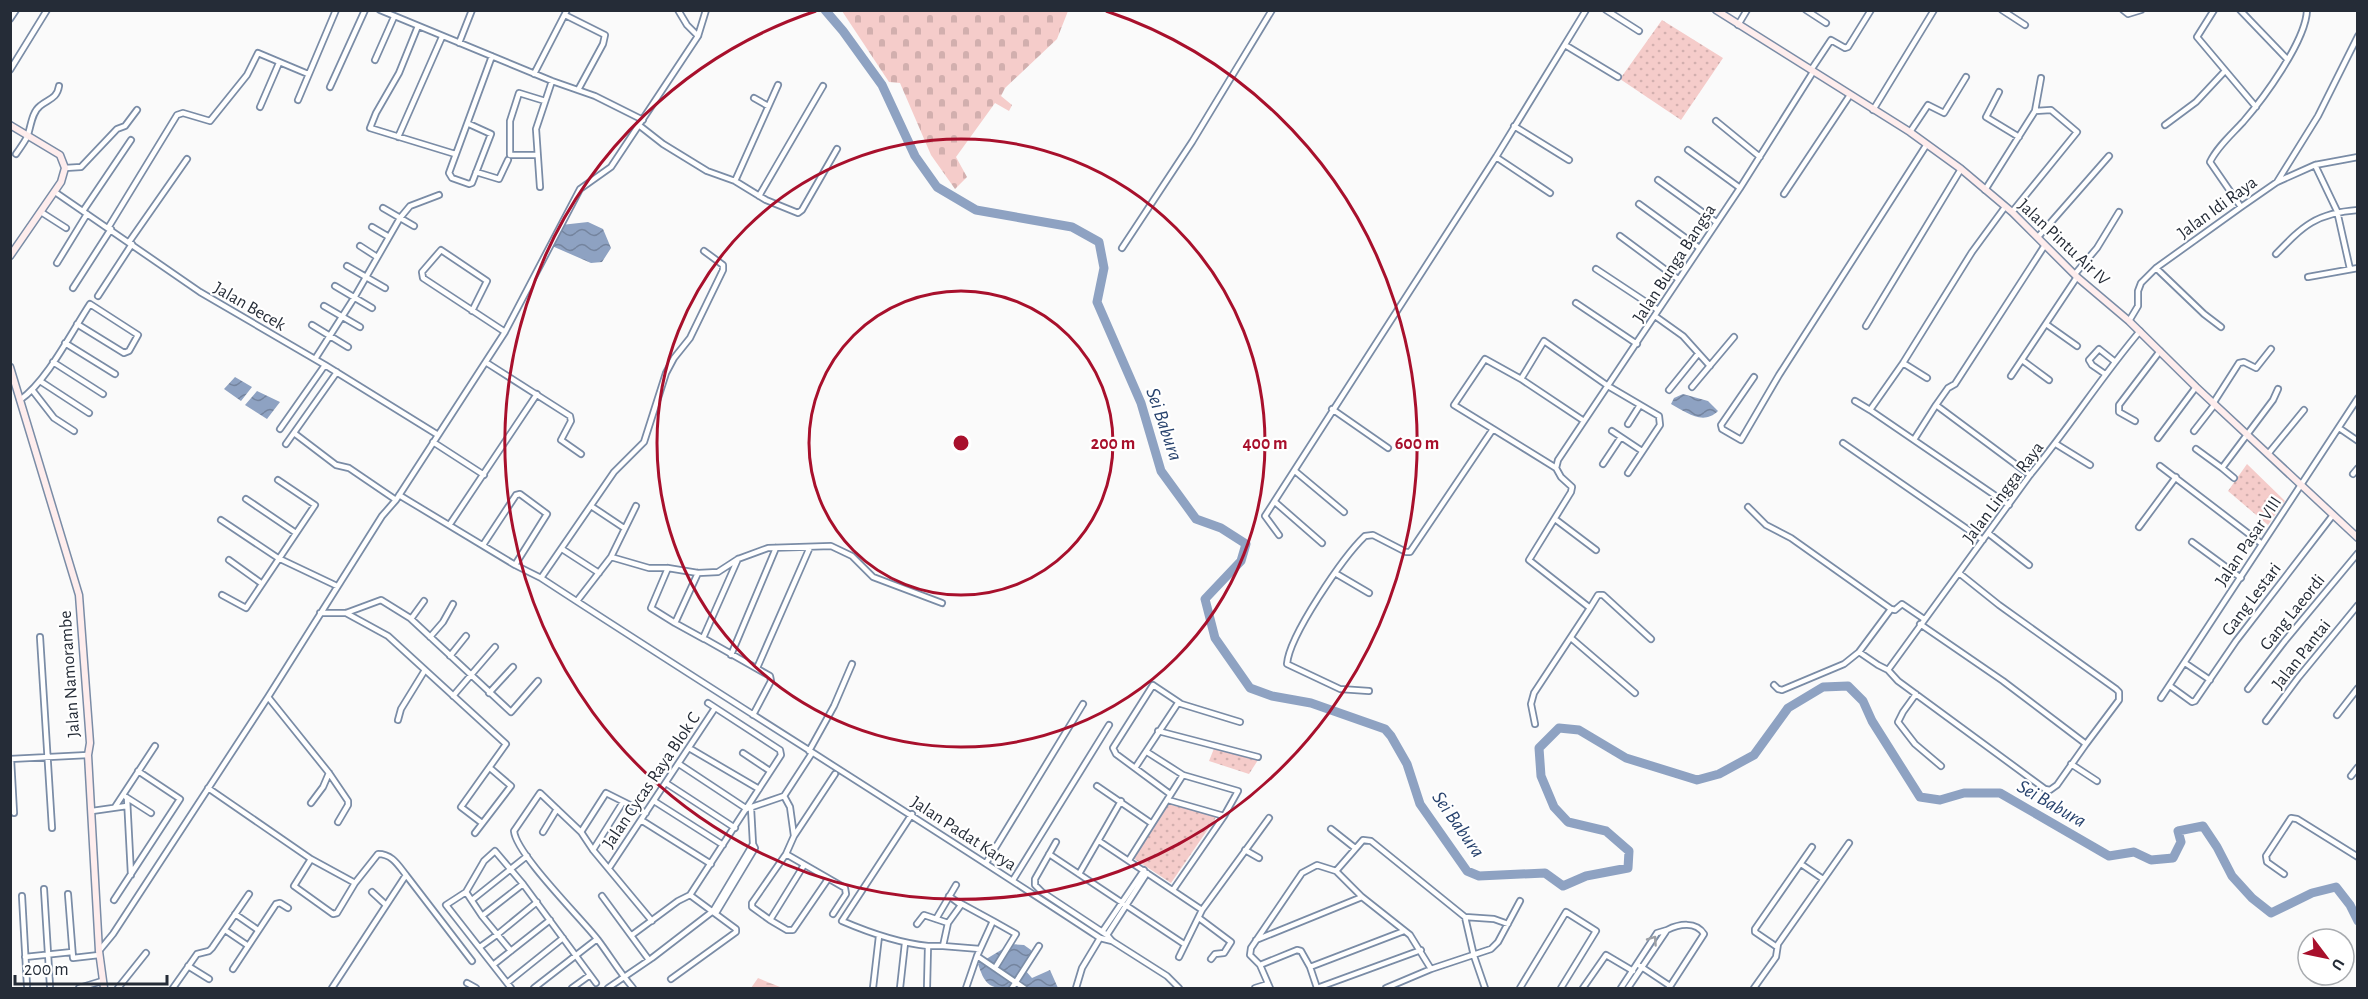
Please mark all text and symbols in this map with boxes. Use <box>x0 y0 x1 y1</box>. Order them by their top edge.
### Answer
street label: Jalan Idi Raya <box>2175 173 2260 242</box>
street label: Jalan Pintu Air IV <box>2014 196 2113 290</box>
street label: Jalan Bunga Bangsa <box>1630 201 1720 326</box>
street label: Jalan Becek <box>211 279 289 335</box>
water label: Sei Babura <box>1142 385 1186 463</box>
centre of rings <box>951 433 971 453</box>
text: 200 m <box>1091 435 1135 453</box>
text: 400 m <box>1242 435 1288 453</box>
text: 600 m <box>1395 435 1439 453</box>
street label: Jalan Lingga Raya <box>1960 439 2048 547</box>
street label: Jalan Pasar VIII <box>2212 494 2285 590</box>
street label: Gang Lestari <box>2219 560 2285 639</box>
street label: Gang Laeordi <box>2257 571 2329 654</box>
street label: Jalan Namorambe <box>57 610 83 738</box>
street label: Jalan Pantai <box>2269 616 2334 693</box>
street label: Jalan Cycas Raya Blok C <box>600 709 704 852</box>
water label: Sei Babura <box>2014 776 2089 831</box>
water label: Sei Babura <box>1428 788 1488 861</box>
street label: Jalan Padat Karya <box>908 793 1019 874</box>
north arrow <box>2296 927 2356 987</box>
one-way arrow <box>1646 935 1657 946</box>
scale bar <box>15 948 166 986</box>
text: U <box>2328 956 2347 973</box>
text: 200 m <box>24 961 69 979</box>

